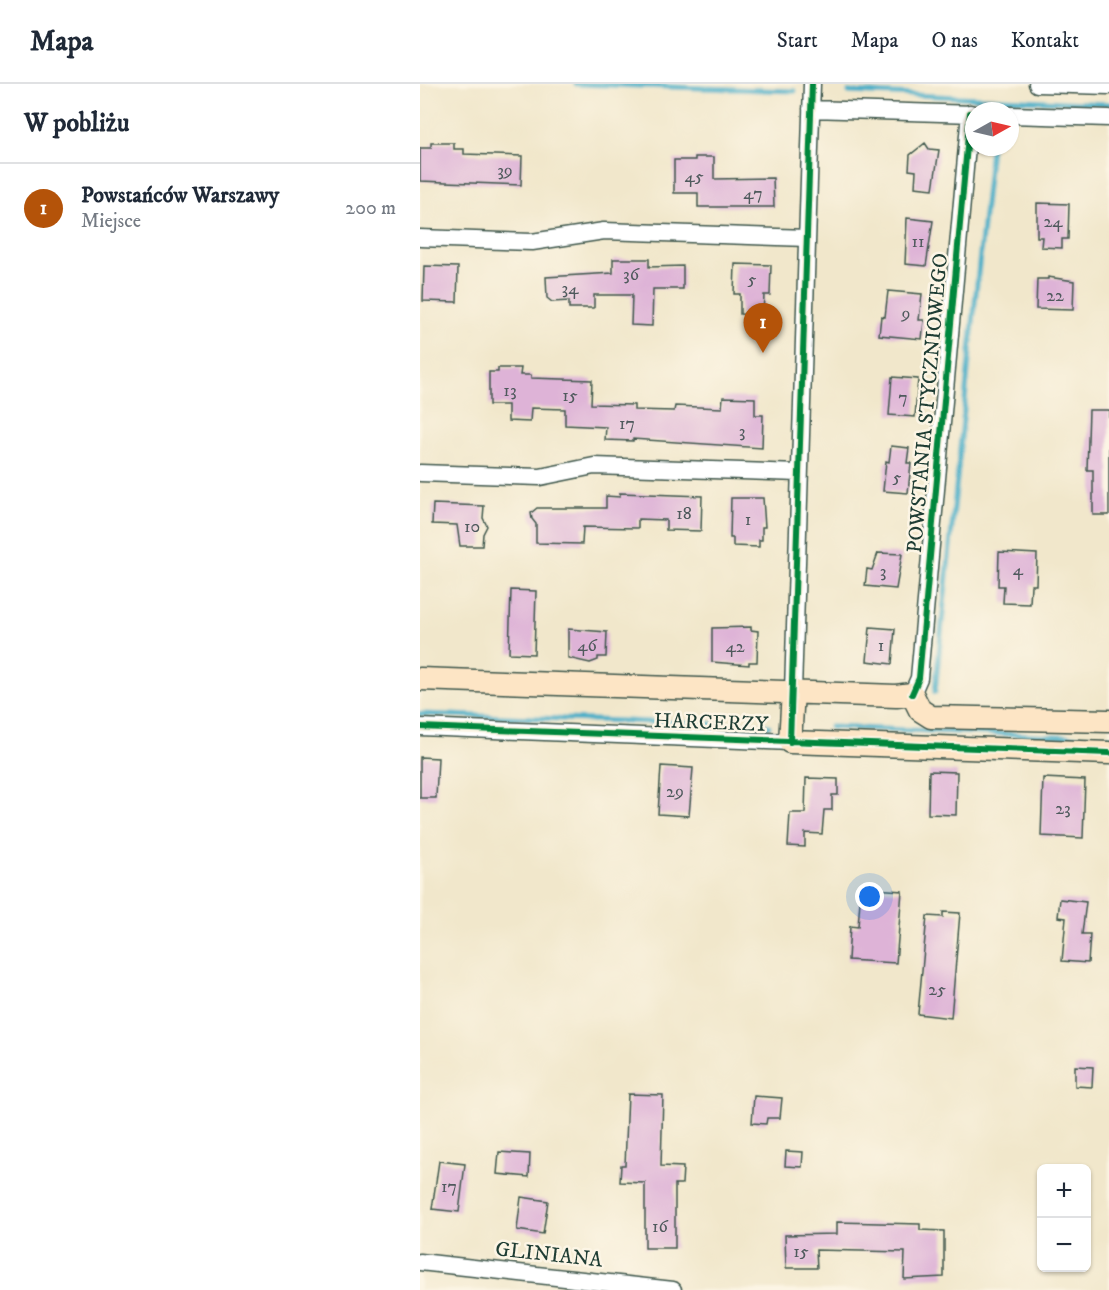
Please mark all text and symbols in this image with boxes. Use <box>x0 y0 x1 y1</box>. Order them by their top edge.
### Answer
text: Mapa <box>30 24 93 59</box>
text: Start <box>777 28 818 54</box>
text: Mapa <box>851 28 898 54</box>
text: O nas <box>931 28 978 54</box>
text: Kontakt <box>1011 28 1079 54</box>
north arrow <box>965 102 1019 156</box>
text: W pobliżu <box>24 107 129 140</box>
house number: 39 <box>497 160 513 182</box>
house number: 45 <box>684 166 704 188</box>
text: Powstańców Warszawy <box>81 182 279 209</box>
house number: 47 <box>743 183 763 205</box>
text: 1 <box>40 196 47 221</box>
text: 200 m <box>345 196 396 221</box>
text: Miejsce <box>81 209 141 234</box>
house number: 24 <box>1043 211 1063 233</box>
house number: 11 <box>911 231 925 253</box>
street label: POWSTANIA STYCZNIOWEGO <box>902 252 954 554</box>
house number: 36 <box>623 264 640 286</box>
house number: 5 <box>748 269 757 291</box>
house number: 34 <box>561 278 579 300</box>
house number: 22 <box>1046 285 1064 307</box>
house number: 9 <box>901 303 910 325</box>
pin: 1 <box>744 304 782 353</box>
house number: 13 <box>503 380 517 402</box>
house number: 15 <box>562 385 578 407</box>
house number: 7 <box>898 387 908 409</box>
house number: 17 <box>619 413 635 435</box>
house number: 3 <box>739 421 745 443</box>
house number: 5 <box>893 467 902 489</box>
house number: 18 <box>676 503 692 525</box>
house number: 1 <box>745 509 751 531</box>
house number: 10 <box>464 516 480 538</box>
house number: 4 <box>1013 559 1024 581</box>
house number: 3 <box>880 561 886 583</box>
house number: 46 <box>577 635 597 657</box>
house number: 1 <box>878 635 884 657</box>
house number: 42 <box>725 636 745 658</box>
street label: HARCERZY <box>653 708 769 738</box>
house number: 29 <box>666 781 684 803</box>
house number: 23 <box>1055 798 1071 820</box>
your location <box>855 882 884 911</box>
house number: 25 <box>928 979 946 1001</box>
map controls <box>1037 1164 1091 1272</box>
button: + <box>1037 1164 1091 1218</box>
house number: 17 <box>441 1176 457 1198</box>
house number: 16 <box>652 1216 669 1238</box>
button: − <box>1037 1218 1091 1272</box>
street label: GLINIANA <box>494 1236 605 1274</box>
house number: 15 <box>793 1241 809 1263</box>

